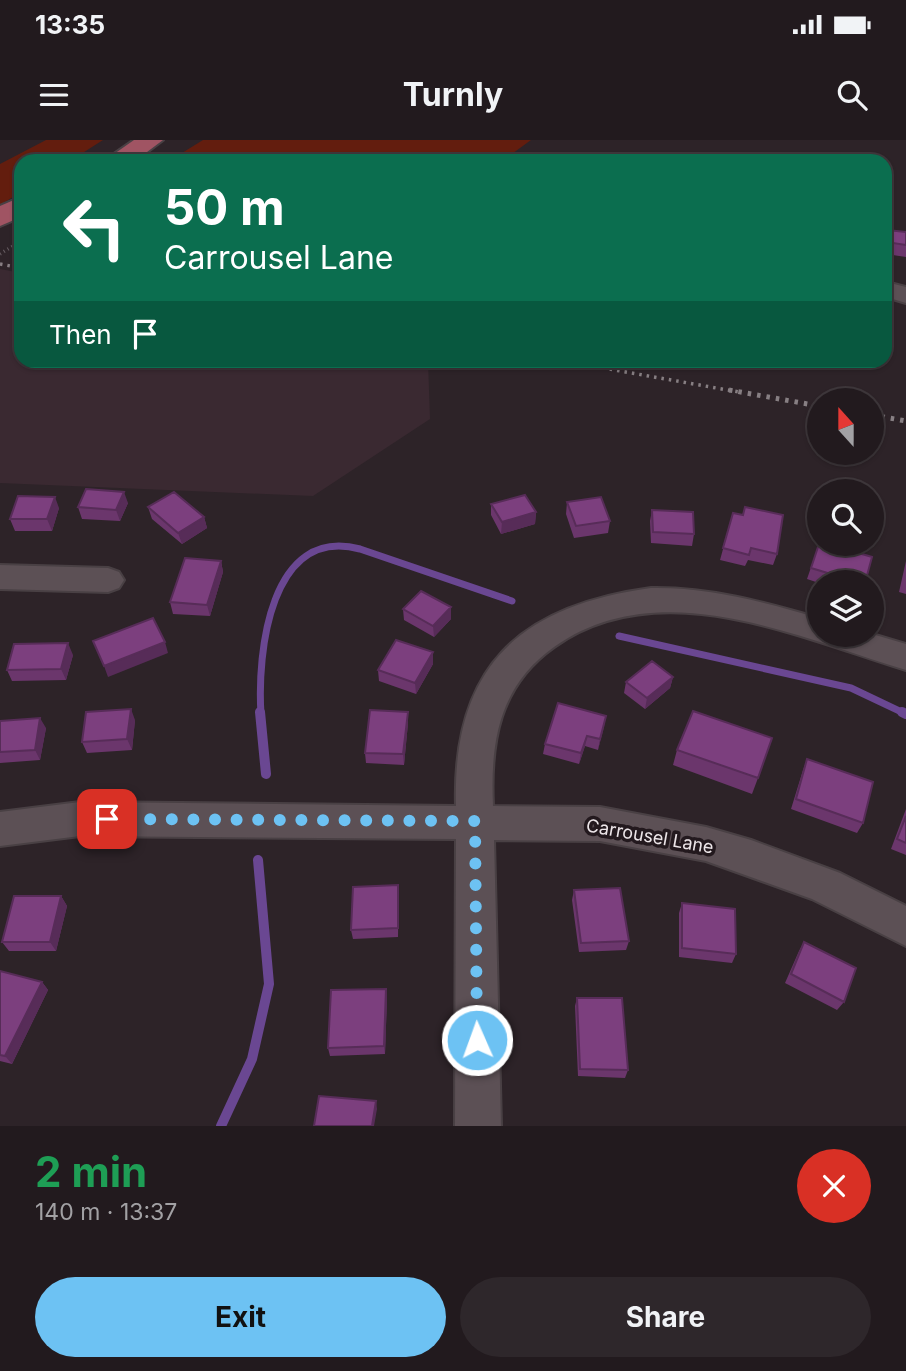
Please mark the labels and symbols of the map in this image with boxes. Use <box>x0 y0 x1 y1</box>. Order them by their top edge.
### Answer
north arrow <box>807 388 884 466</box>
pin <box>77 789 137 849</box>
street label: Carrousel Lane <box>585 814 715 858</box>
position arrow <box>440 1003 514 1077</box>

